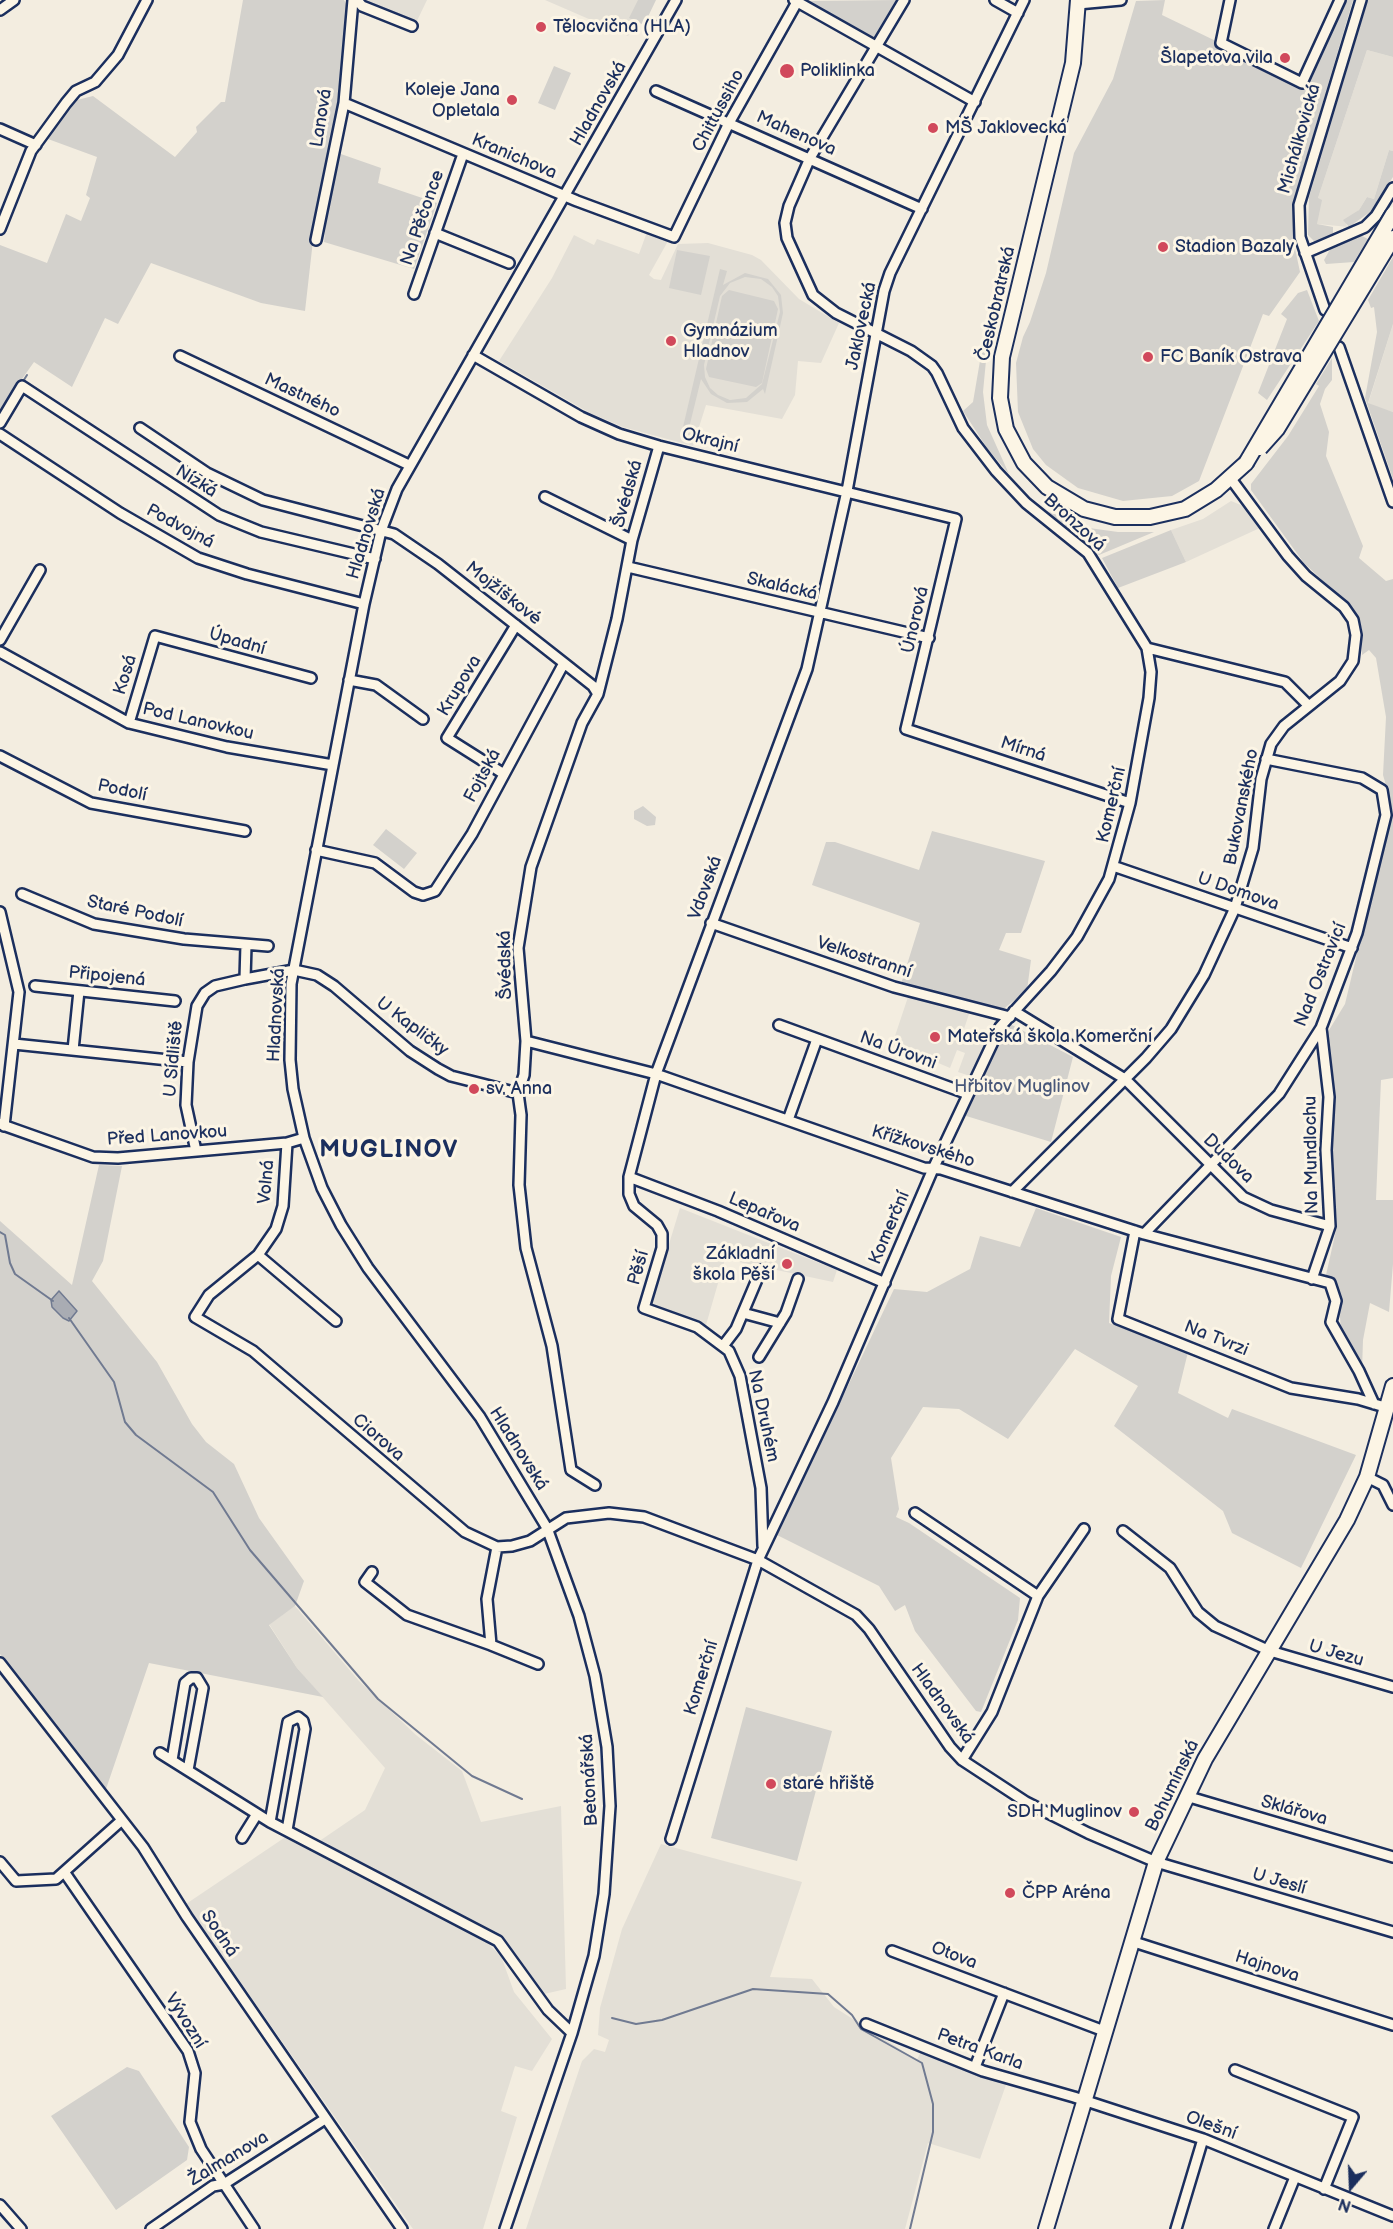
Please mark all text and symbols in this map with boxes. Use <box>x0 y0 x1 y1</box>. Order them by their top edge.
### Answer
place label: Tělocvična (HLA) <box>553 16 691 38</box>
marker: Tělocvična (HLA) <box>534 20 548 34</box>
place label: Šlapetova vila <box>1160 47 1273 69</box>
marker: Šlapetova vila <box>1278 51 1292 65</box>
street label: Hladnovská <box>566 58 632 150</box>
place label: Poliklinka <box>800 60 875 82</box>
marker: Poliklinka <box>778 62 796 80</box>
street label: Chittussiho <box>688 66 750 156</box>
place label: Koleje Jana Opletala <box>404 79 500 122</box>
street label: Michálkovická <box>1274 82 1326 196</box>
street label: Lanová <box>307 87 337 149</box>
marker: Koleje Jana Opletala <box>505 93 519 107</box>
street label: Mahenova <box>753 107 839 161</box>
place label: MŠ Jaklovecká <box>945 117 1067 139</box>
marker: MŠ Jaklovecká <box>926 121 940 135</box>
street label: Kranichova <box>468 129 560 185</box>
street label: Na Pěčonce <box>397 167 449 269</box>
place label: Stadion Bazaly <box>1175 236 1294 258</box>
marker: Stadion Bazaly <box>1156 240 1170 254</box>
street label: Českobratrská <box>973 244 1021 364</box>
street label: Jaklovecká <box>842 280 882 372</box>
place label: Gymnázium Hladnov <box>683 320 778 362</box>
marker: Gymnázium Hladnov <box>664 334 678 348</box>
place label: FC Baník Ostrava <box>1160 346 1302 368</box>
marker: FC Baník Ostrava <box>1141 350 1155 364</box>
street label: Mastného <box>261 369 343 423</box>
street label: Okrajní <box>679 424 741 458</box>
street label: Švédská <box>608 458 648 530</box>
street label: Nízká <box>171 461 221 503</box>
street label: Hladnovská <box>343 486 391 582</box>
street label: Bronzová <box>1039 490 1109 556</box>
street label: Podvojná <box>142 500 218 554</box>
street label: Mojžíškové <box>461 558 545 630</box>
street label: Skalácká <box>745 568 819 606</box>
street label: Únorová <box>898 585 934 655</box>
street label: Úpadní <box>206 624 268 660</box>
street label: Kosá <box>110 652 142 698</box>
street label: Krupova <box>433 652 487 720</box>
street label: Pod Lanovkou <box>140 699 256 745</box>
street label: Mírná <box>997 733 1049 767</box>
street label: Fojtská <box>460 746 506 806</box>
street label: Bukovanského <box>1220 747 1264 867</box>
street label: Komerční <box>1093 765 1131 845</box>
street label: Podolí <box>95 775 149 807</box>
street label: Vdovská <box>684 853 728 923</box>
street label: U Domova <box>1194 868 1282 916</box>
street label: Staré Podolí <box>85 891 185 933</box>
street label: Nad Ostravicí <box>1290 920 1352 1030</box>
street label: Švédská <box>495 930 517 1000</box>
street label: Velkostranní <box>814 933 914 983</box>
street label: Připojená <box>67 962 147 992</box>
street label: Hladnovská <box>264 967 290 1063</box>
street label: U Kapličky <box>371 993 453 1061</box>
street label: U Sídliště <box>160 1020 188 1098</box>
place label: Mateřská škola Komerční <box>947 1026 1152 1048</box>
street label: Na Úrovni <box>857 1027 939 1075</box>
marker: Mateřská škola Komerční <box>928 1030 942 1044</box>
park label: Hřbitov Muglinov <box>954 1076 1090 1098</box>
place label: sv. Anna <box>486 1078 552 1100</box>
marker: sv. Anna <box>467 1082 481 1096</box>
street label: Na Mundlochu <box>1300 1096 1324 1214</box>
street label: Před Lanovkou <box>106 1121 228 1151</box>
street label: Křížkovského <box>869 1121 977 1173</box>
street label: Dudova <box>1198 1130 1258 1188</box>
district label: MUGLINOV <box>319 1137 459 1165</box>
street label: Volná <box>254 1159 280 1205</box>
street label: Lepařova <box>725 1188 803 1238</box>
street label: Komerční <box>865 1188 915 1268</box>
place label: Základní škola Pěší <box>693 1243 775 1286</box>
street label: Pěší <box>624 1248 654 1288</box>
marker: Základní škola Pěší <box>780 1257 794 1271</box>
street label: Na Tvrzi <box>1181 1316 1251 1362</box>
street label: Na Druhém <box>743 1368 783 1464</box>
street label: Hladnovská <box>484 1403 552 1495</box>
street label: Ciorova <box>347 1409 409 1467</box>
street label: U Jezu <box>1306 1636 1366 1672</box>
street label: Komerční <box>680 1638 724 1718</box>
street label: Hladnovská <box>906 1660 978 1748</box>
street label: Betonářská <box>577 1733 603 1827</box>
street label: Bohumínská <box>1142 1737 1204 1835</box>
place label: staré hřiště <box>783 1773 874 1795</box>
marker: staré hřiště <box>764 1777 778 1791</box>
street label: Sklářova <box>1258 1791 1330 1831</box>
place label: SDH Muglinov <box>1007 1801 1122 1823</box>
marker: SDH Muglinov <box>1127 1805 1141 1819</box>
street label: U Jeslí <box>1250 1864 1308 1900</box>
place label: ČPP Aréna <box>1022 1882 1111 1904</box>
marker: ČPP Aréna <box>1003 1886 1017 1900</box>
street label: Sodná <box>196 1907 242 1961</box>
street label: Otova <box>928 1937 980 1975</box>
street label: Hajnova <box>1232 1946 1302 1988</box>
street label: Vývozní <box>160 1989 210 2053</box>
street label: Petra Karla <box>934 2024 1026 2076</box>
street label: Olešní <box>1183 2107 1239 2145</box>
street label: Žalmanova <box>185 2127 273 2191</box>
north arrow <box>1321 2157 1381 2217</box>
text: N <box>1336 2194 1354 2215</box>

